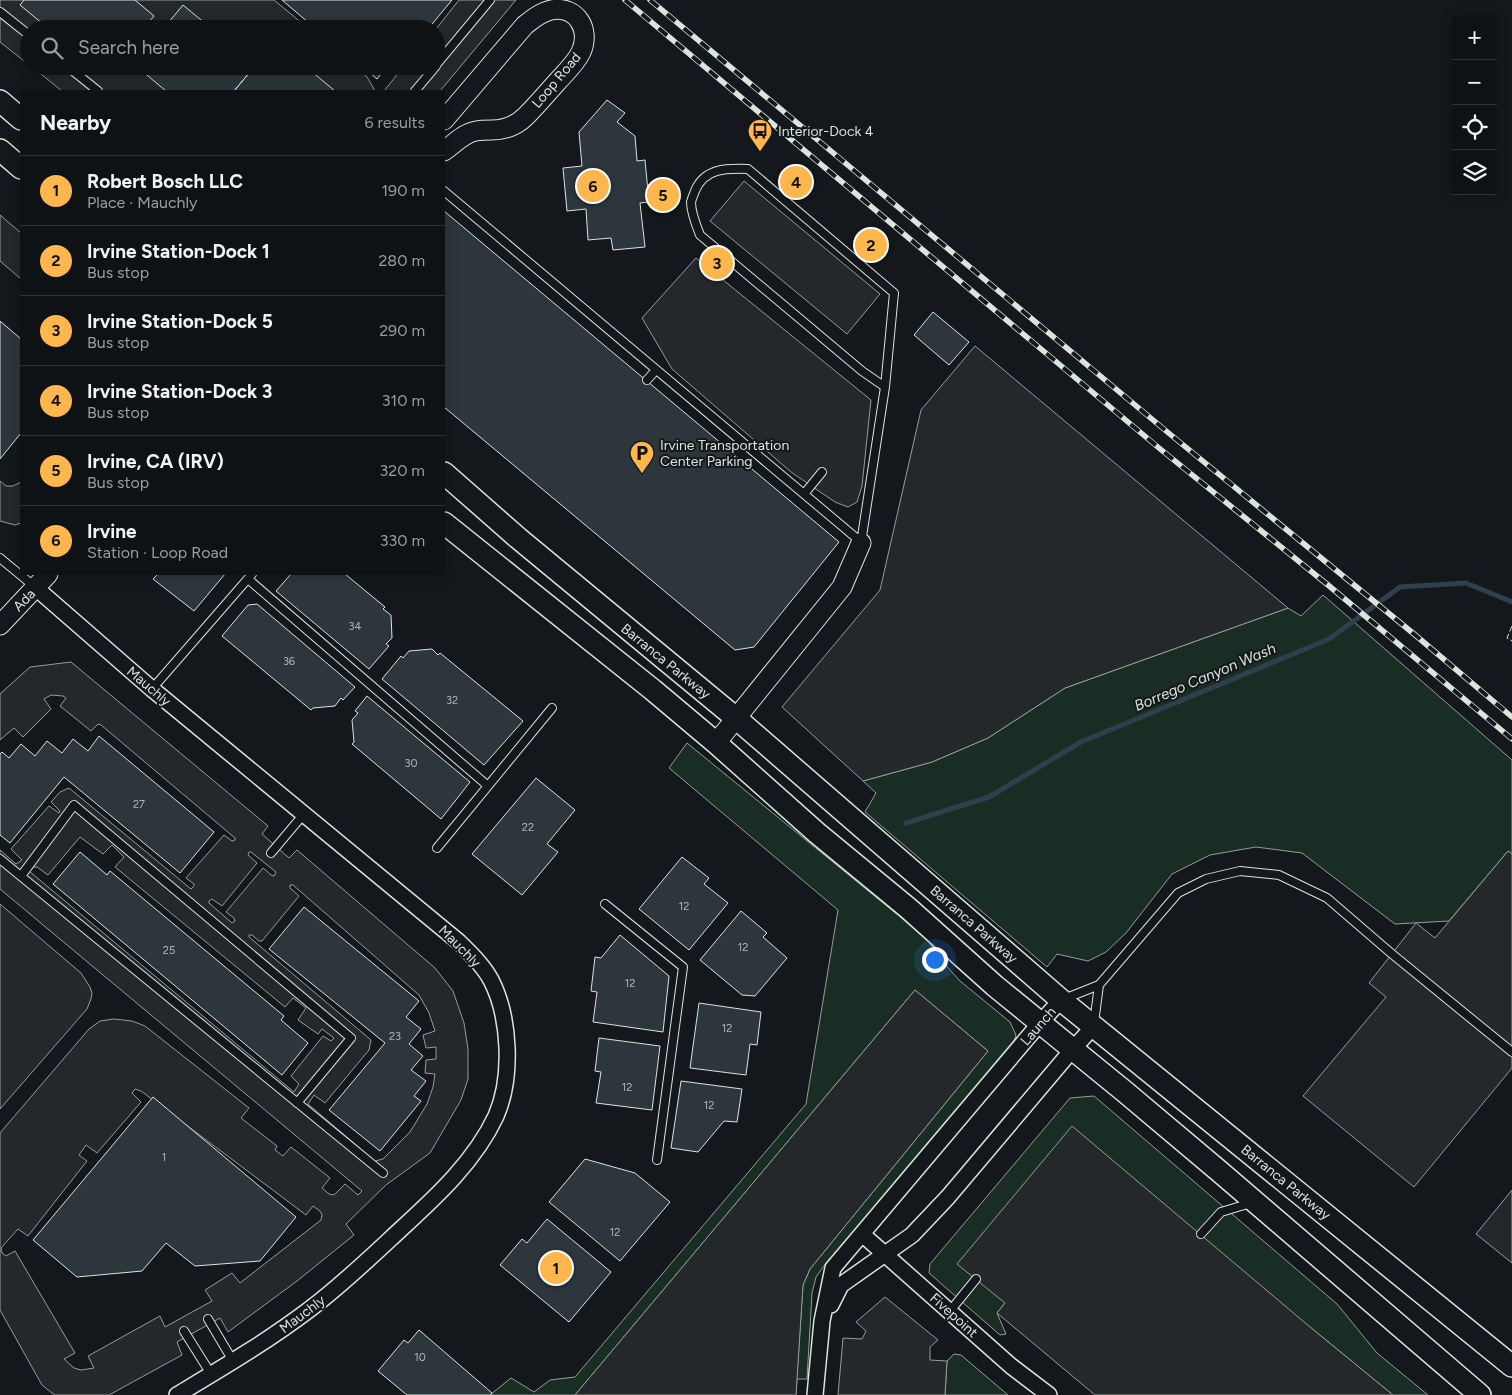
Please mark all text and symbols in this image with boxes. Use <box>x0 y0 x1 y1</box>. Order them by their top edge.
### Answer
map controls <box>1452 15 1497 195</box>
button: + <box>1452 15 1497 60</box>
search box <box>20 20 445 75</box>
icon: search <box>38 34 66 62</box>
text: Search here <box>78 36 180 59</box>
street label: Loop Road <box>528 49 585 112</box>
button: − <box>1452 60 1497 105</box>
button: locate <box>1452 105 1497 150</box>
text: Nearby <box>40 110 111 135</box>
text: 6 results <box>364 113 425 132</box>
bus stop icon: Interior-Dock 4 <box>747 118 773 152</box>
place label: Interior-Dock 4 <box>778 123 874 140</box>
button: layers <box>1452 150 1497 195</box>
pin: 4 <box>780 163 812 201</box>
pin: 6 <box>577 167 609 205</box>
text: Robert Bosch LLC <box>87 170 243 193</box>
pin: 5 <box>647 176 679 214</box>
text: 1 <box>53 181 59 200</box>
text: 190 m <box>382 181 425 200</box>
text: Place · Mauchly <box>87 193 197 212</box>
pin: 2 <box>855 226 887 264</box>
text: Irvine Station-Dock 1 <box>87 240 270 263</box>
pin: 3 <box>701 244 733 282</box>
text: 2 <box>51 251 61 270</box>
text: 280 m <box>378 251 425 270</box>
text: Bus stop <box>87 263 149 282</box>
text: Irvine Station-Dock 5 <box>87 310 273 333</box>
text: 3 <box>52 321 60 340</box>
text: 290 m <box>379 321 425 340</box>
text: Bus stop <box>87 333 149 352</box>
text: Irvine Station-Dock 3 <box>87 380 272 403</box>
text: 4 <box>51 391 61 410</box>
text: 310 m <box>382 391 425 410</box>
text: Bus stop <box>87 403 149 422</box>
place label: Irvine Transportation Center Parking <box>660 437 789 470</box>
parking icon: Irvine Transportation Center Parking <box>629 440 655 474</box>
text: Irvine, CA (IRV) <box>87 450 224 473</box>
text: 5 <box>51 461 61 480</box>
text: 320 m <box>380 461 425 480</box>
text: Bus stop <box>87 473 149 492</box>
text: Irvine <box>87 520 137 543</box>
text: 6 <box>51 531 61 550</box>
text: 330 m <box>380 531 425 550</box>
text: Station · Loop Road <box>87 543 228 562</box>
street label: Ada <box>10 586 39 615</box>
house number: 34 <box>349 620 362 633</box>
street label: Barranca Parkway <box>618 620 714 703</box>
water label: Borrego Canyon Wash <box>1132 639 1278 715</box>
house number: 36 <box>283 655 295 668</box>
street label: Mauchly <box>123 663 175 710</box>
house number: 32 <box>446 694 458 707</box>
house number: 30 <box>404 757 418 770</box>
house number: 27 <box>133 798 145 811</box>
house number: 22 <box>522 821 534 834</box>
street label: Barranca Parkway <box>927 882 1021 967</box>
house number: 12 <box>679 900 689 913</box>
street label: Mauchly <box>435 922 485 971</box>
house number: 12 <box>738 941 748 954</box>
house number: 25 <box>163 944 175 957</box>
your location <box>922 947 948 973</box>
house number: 12 <box>625 977 635 990</box>
street label: Launch <box>1017 1003 1060 1049</box>
house number: 12 <box>722 1022 732 1035</box>
house number: 23 <box>389 1030 401 1043</box>
house number: 12 <box>622 1081 632 1094</box>
house number: 12 <box>704 1099 714 1112</box>
street label: Barranca Parkway <box>1238 1141 1334 1224</box>
house number: 1 <box>162 1151 166 1164</box>
house number: 12 <box>610 1226 620 1239</box>
pin: 1 <box>540 1249 572 1287</box>
street label: Fivepoint <box>926 1290 981 1341</box>
street label: Mauchly <box>276 1291 329 1337</box>
house number: 10 <box>414 1351 426 1364</box>

